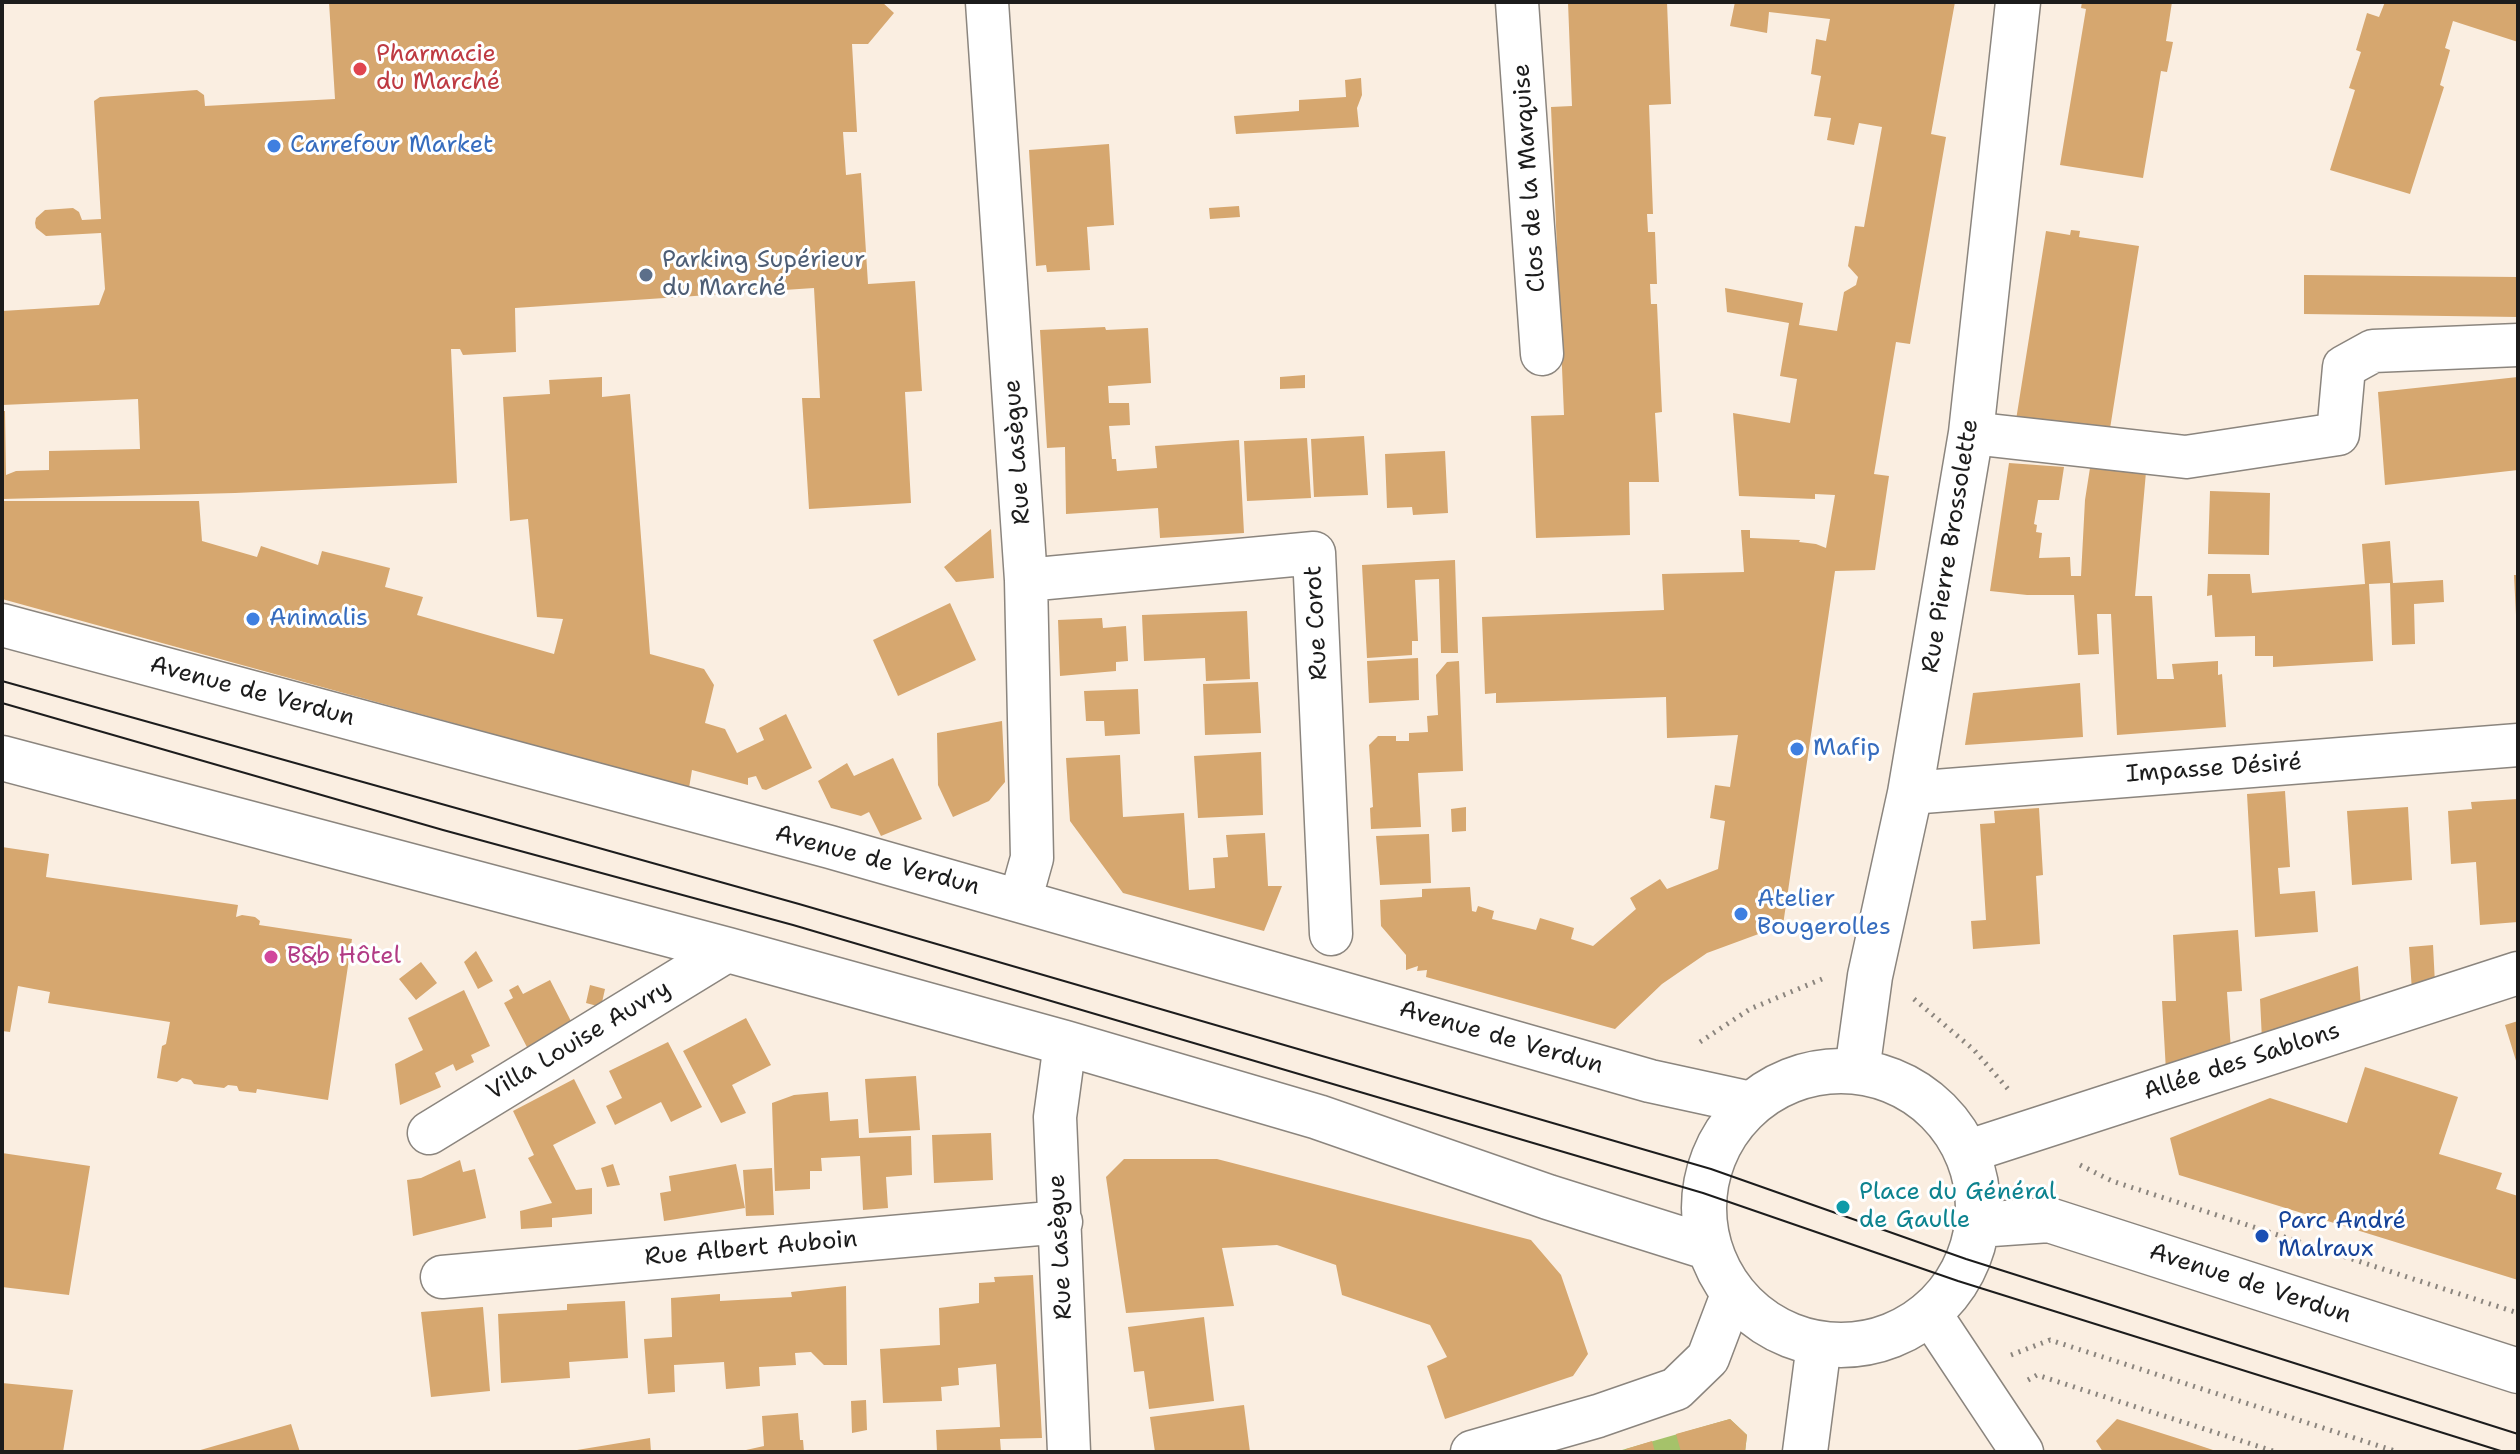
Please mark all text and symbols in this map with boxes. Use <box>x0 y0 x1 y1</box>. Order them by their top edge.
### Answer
place label: Pharmacie du Marché <box>376 41 500 97</box>
marker: Pharmacie du Marché <box>351 60 369 78</box>
street label: Clos de la Marquise <box>1508 63 1552 293</box>
place label: Carrefour Market <box>290 132 493 160</box>
marker: Carrefour Market <box>265 137 283 155</box>
place label: Parking Supérieur du Marché <box>662 247 865 303</box>
marker: Parking Supérieur du Marché <box>637 266 655 284</box>
street label: Rue Lasègue <box>999 378 1037 526</box>
street label: Rue Pierre Brossolette <box>1917 417 1985 675</box>
street label: Rue Corot <box>1300 565 1334 681</box>
place label: Animalis <box>269 605 368 633</box>
marker: Animalis <box>244 610 262 628</box>
street label: Avenue de Verdun <box>147 651 357 733</box>
place label: Mafip <box>1813 735 1880 763</box>
marker: Mafip <box>1788 740 1806 758</box>
street label: Impasse Désiré <box>2125 748 2303 790</box>
street label: Avenue de Verdun <box>772 820 982 902</box>
place label: Atelier Bougerolles <box>1757 886 1891 942</box>
marker: Atelier Bougerolles <box>1732 905 1750 923</box>
place label: B&b Hôtel <box>287 943 401 971</box>
marker: B&b Hôtel <box>262 948 280 966</box>
street label: Villa Louise Auvry <box>482 975 676 1107</box>
street label: Avenue de Verdun <box>1396 995 1606 1081</box>
street label: Allée des Sablons <box>2140 1017 2344 1107</box>
street label: Rue Lasègue <box>1043 1173 1079 1321</box>
place label: Place du Général de Gaulle <box>1859 1179 2056 1235</box>
marker: Place du Général de Gaulle <box>1834 1198 1852 1216</box>
place label: Parc André Malraux <box>2278 1208 2406 1264</box>
street label: Rue Albert Auboin <box>643 1225 859 1273</box>
marker: Parc André Malraux <box>2253 1227 2271 1245</box>
street label: Avenue de Verdun <box>2145 1238 2355 1330</box>

